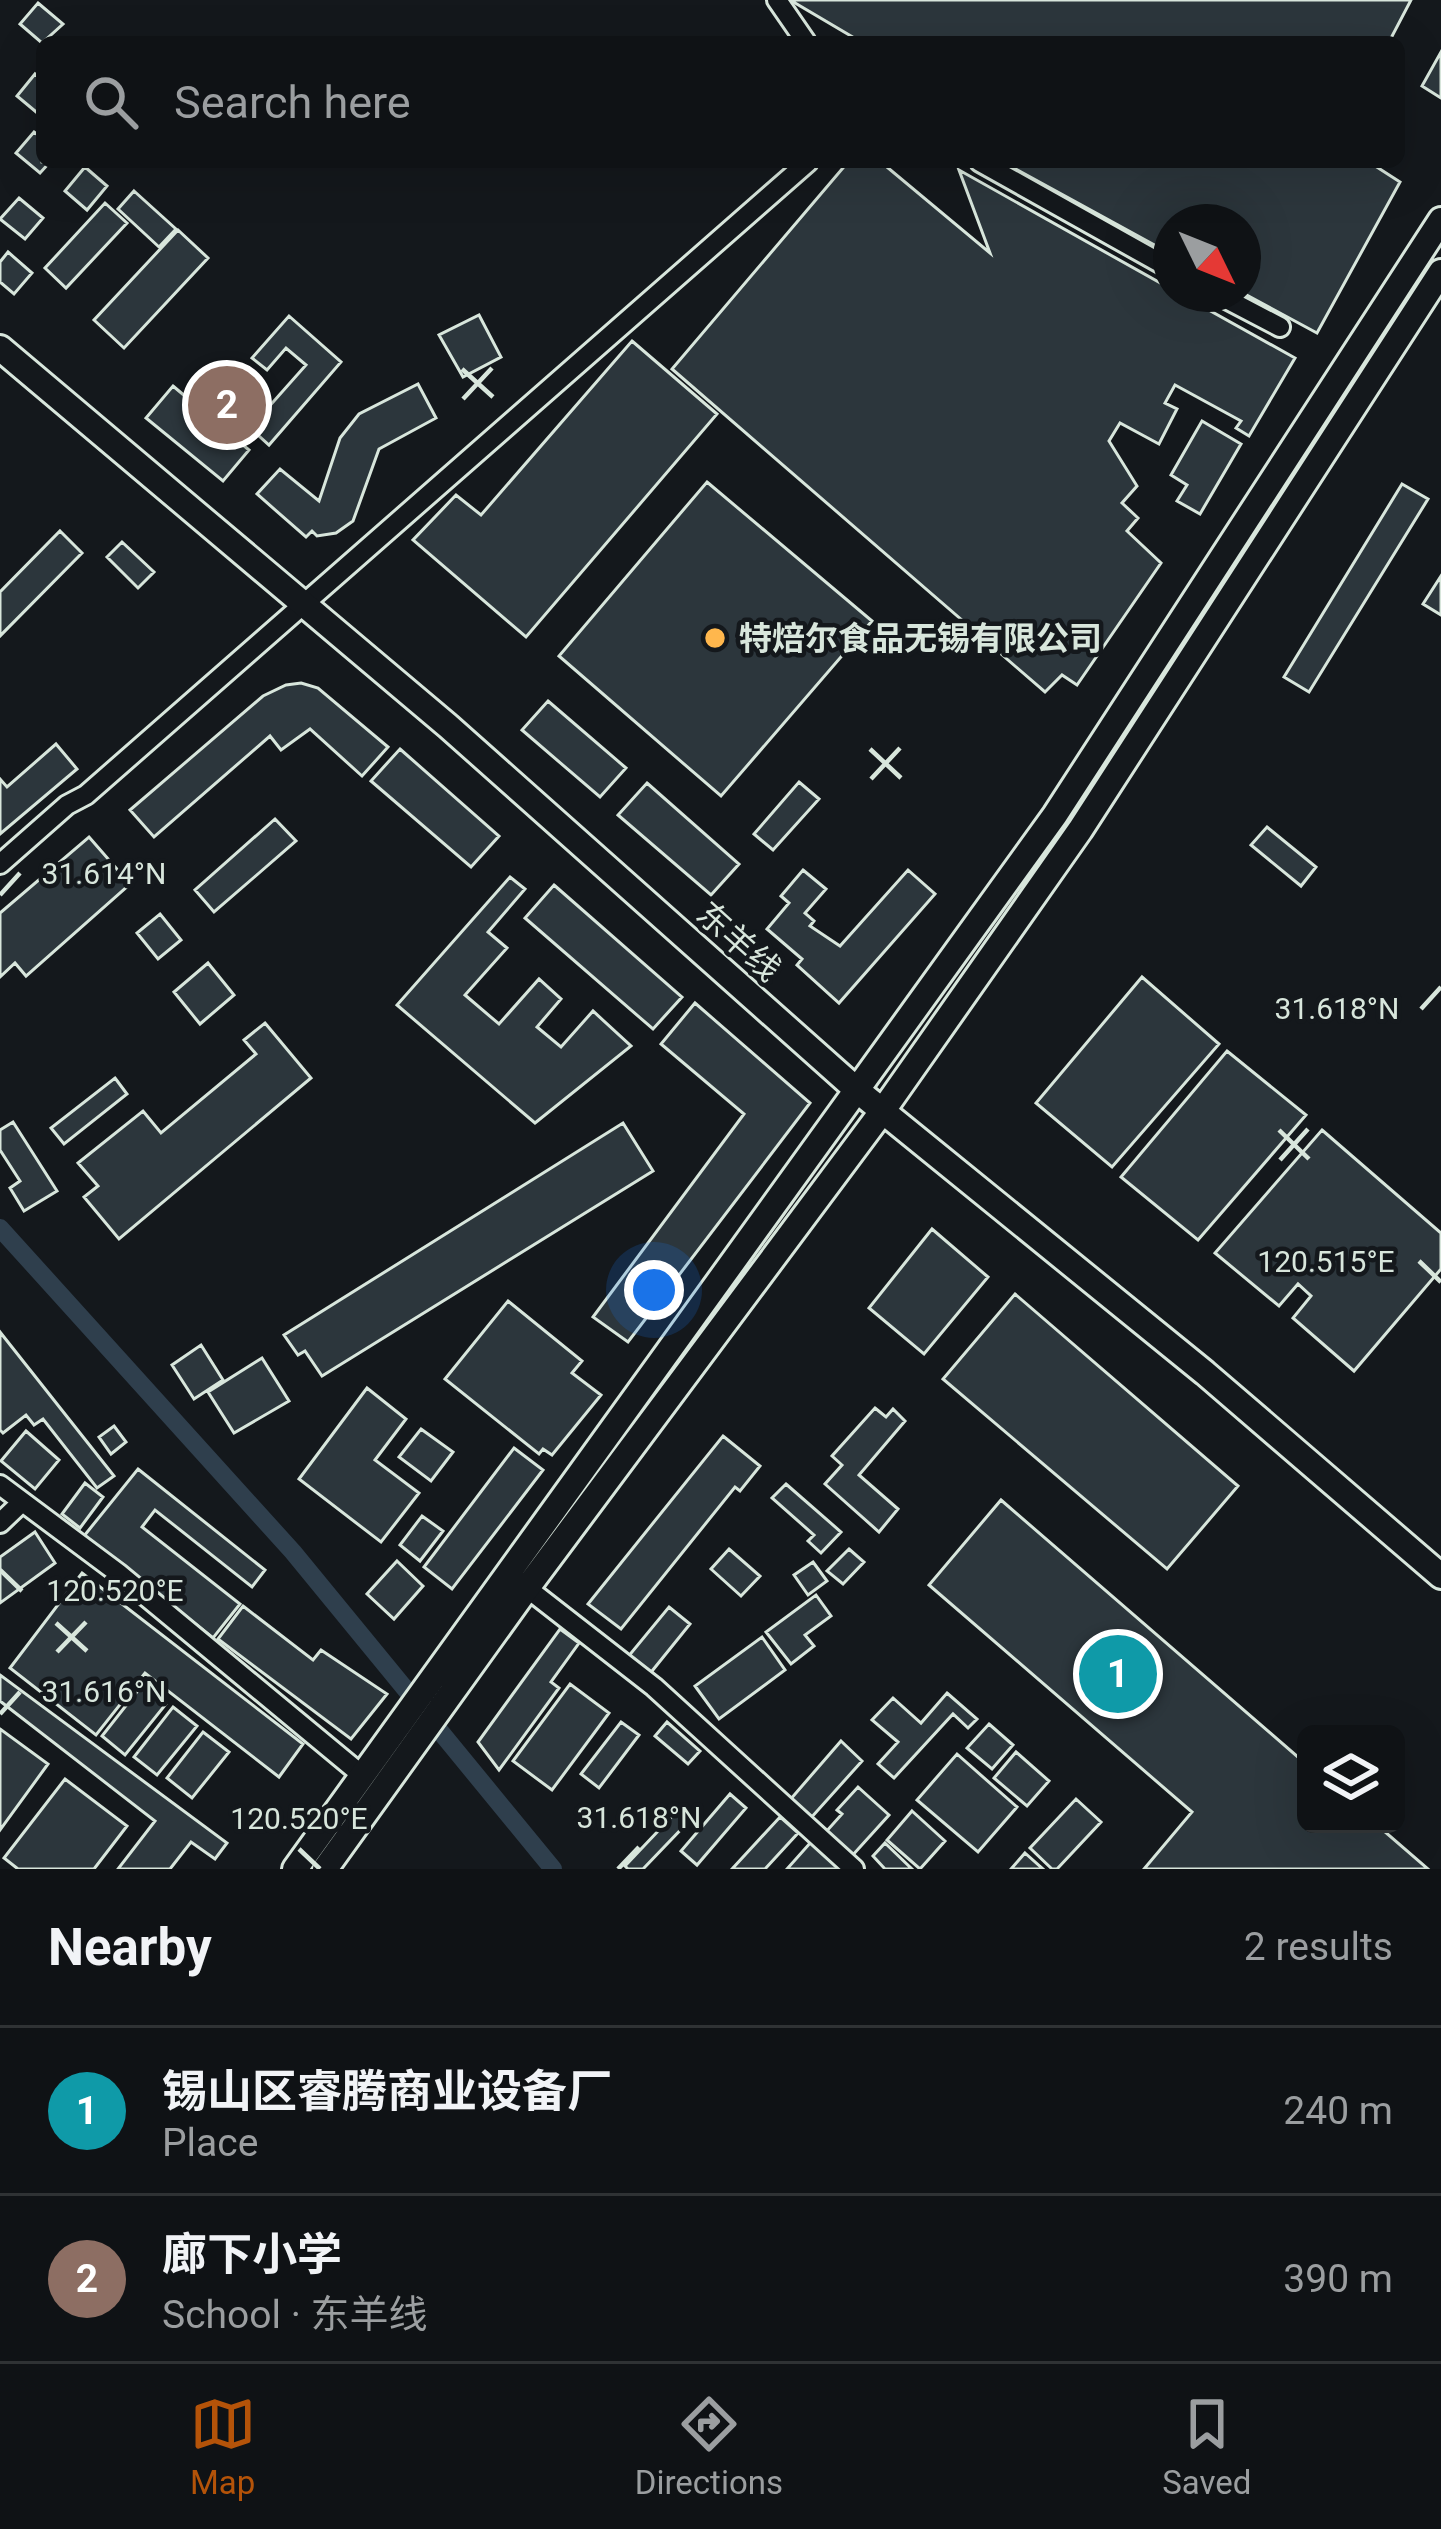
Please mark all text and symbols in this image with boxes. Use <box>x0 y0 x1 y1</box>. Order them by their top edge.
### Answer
search box <box>36 36 1405 168</box>
icon: search <box>78 69 144 135</box>
text: Search here <box>174 76 411 129</box>
north arrow <box>1153 204 1261 312</box>
pin: 2 <box>188 360 266 450</box>
place label: 特焙尔食品无锡有限公司 <box>739 619 1102 658</box>
marker: 特焙尔食品无锡有限公司 <box>702 625 728 651</box>
text: 31.614°N <box>42 856 166 891</box>
street label: 东羊线 <box>689 894 788 989</box>
text: 31.618°N <box>1275 991 1399 1026</box>
text: 120.515°E <box>1257 1244 1395 1279</box>
your location <box>624 1260 684 1320</box>
text: 120.520°E <box>46 1573 184 1608</box>
pin: 1 <box>1079 1629 1157 1719</box>
text: 31.616°N <box>42 1674 166 1709</box>
map controls <box>1297 1725 1405 1833</box>
button: layers <box>1297 1725 1405 1833</box>
text: 31.618°N <box>577 1800 701 1835</box>
text: 120.520°E <box>230 1801 368 1836</box>
text: Nearby <box>48 1918 212 1977</box>
text: 2 results <box>1244 1924 1393 1970</box>
text: 锡山区睿腾商业设备厂 <box>162 2065 612 2118</box>
text: 1 <box>76 2088 98 2134</box>
text: 240 m <box>1283 2088 1393 2134</box>
text: Place <box>162 2120 258 2166</box>
text: 廊下小学 <box>162 2228 342 2281</box>
text: 2 <box>76 2256 98 2302</box>
text: 390 m <box>1283 2256 1393 2302</box>
text: School · 东羊线 <box>162 2292 428 2338</box>
tab: Map <box>190 2391 256 2502</box>
tab: Directions <box>635 2391 783 2502</box>
tab: Saved <box>1162 2391 1251 2502</box>

